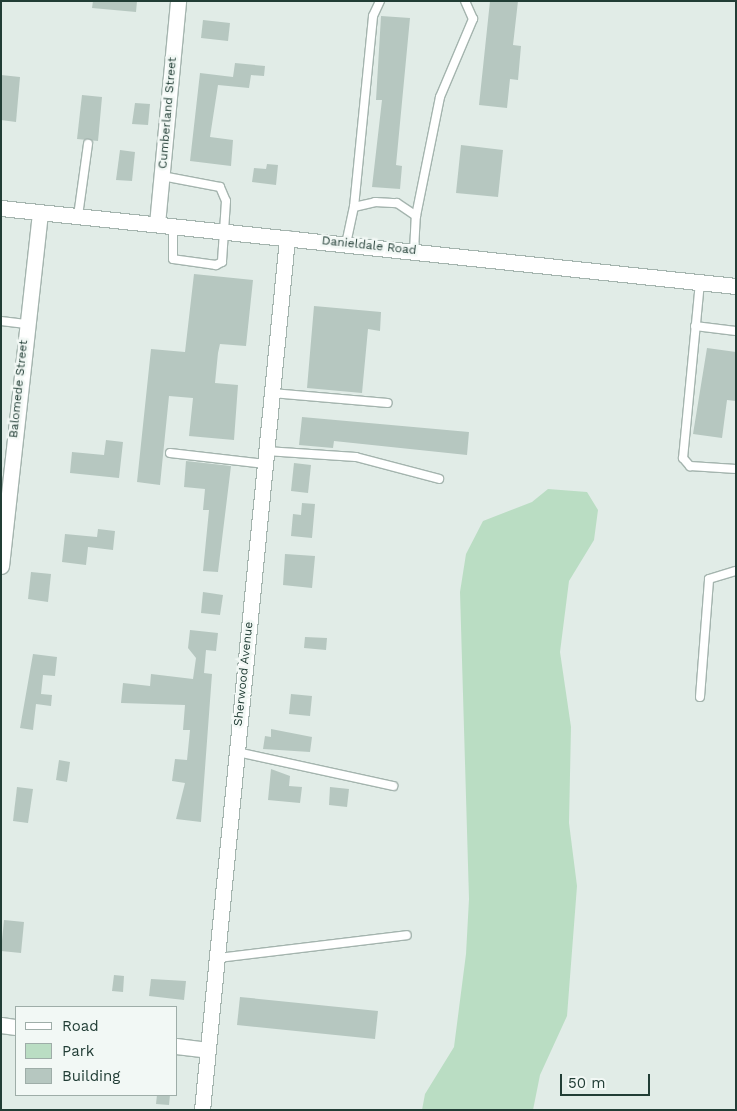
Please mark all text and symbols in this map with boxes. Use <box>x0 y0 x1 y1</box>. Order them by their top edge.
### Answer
street label: Cumberland Street <box>156 57 180 169</box>
street label: Danieldale Road <box>321 234 417 258</box>
street label: Balomede Street <box>7 339 31 439</box>
street label: Sherwood Avenue <box>231 621 257 727</box>
legend <box>15 1006 178 1096</box>
text: Road <box>62 1017 99 1035</box>
text: Park <box>62 1042 94 1060</box>
scale bar <box>562 1064 652 1096</box>
text: Building <box>62 1067 120 1085</box>
text: 50 m <box>568 1074 605 1092</box>

